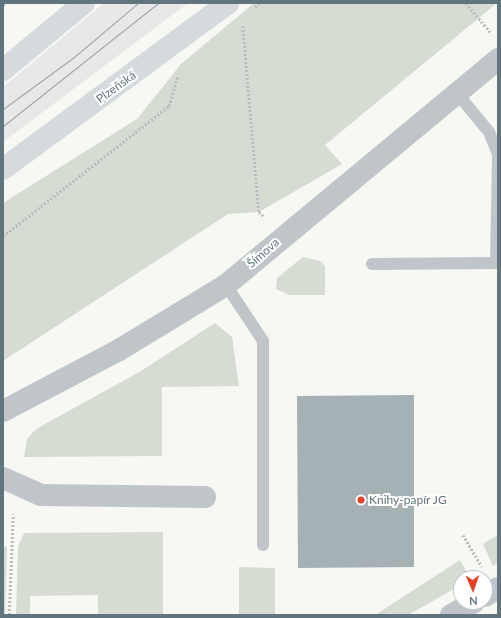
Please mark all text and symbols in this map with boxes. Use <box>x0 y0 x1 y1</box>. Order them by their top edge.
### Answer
street label: Plzeňská <box>93 68 139 106</box>
street label: Šímova <box>244 235 282 271</box>
place label: Knihy-papír JG <box>369 493 447 507</box>
marker: Knihy-papír JG <box>356 495 366 505</box>
north arrow <box>453 570 493 610</box>
text: N <box>469 595 478 608</box>

